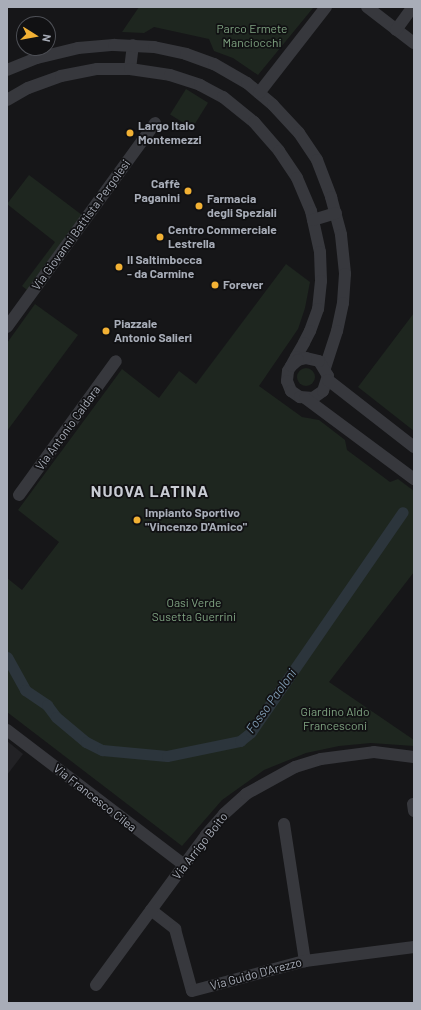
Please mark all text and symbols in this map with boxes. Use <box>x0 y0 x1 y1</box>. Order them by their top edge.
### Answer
north arrow <box>16 16 56 56</box>
park label: Parco Ermete Manciocchi <box>216 22 288 50</box>
text: N <box>40 33 54 43</box>
place label: Largo Italo Montemezzi <box>138 119 201 147</box>
marker: Largo Italo Montemezzi <box>125 128 135 138</box>
street label: Via Giovanni Battista Pergolesi <box>29 157 133 293</box>
place label: Caffè Paganini <box>134 177 180 205</box>
marker: Caffè Paganini <box>183 186 193 196</box>
place label: Farmacia degli Speziali <box>207 192 277 220</box>
marker: Farmacia degli Speziali <box>194 201 204 211</box>
place label: Centro Commerciale Lestrella <box>168 223 277 251</box>
marker: Centro Commerciale Lestrella <box>155 232 165 242</box>
place label: Il Saltimbocca - da Carmine <box>127 253 202 281</box>
marker: Il Saltimbocca - da Carmine <box>114 262 124 272</box>
place label: Forever <box>223 278 263 292</box>
marker: Forever <box>210 280 220 290</box>
place label: Piazzale Antonio Salieri <box>114 317 192 345</box>
marker: Piazzale Antonio Salieri <box>101 326 111 336</box>
street label: Via Antonio Caldara <box>33 383 103 473</box>
district label: NUOVA LATINA <box>91 481 209 501</box>
place label: Impianto Sportivo "Vincenzo D'Amico" <box>145 506 247 534</box>
marker: Impianto Sportivo "Vincenzo D'Amico" <box>132 515 142 525</box>
park label: Oasi Verde Susetta Guerrini <box>152 596 236 624</box>
water label: Fosso Paoloni <box>242 666 300 736</box>
park label: Giardino Aldo Francesconi <box>301 705 369 733</box>
street label: Via Francesco Cilea <box>51 761 139 835</box>
street label: Via Arrigo Boito <box>169 810 231 882</box>
street label: Via Guido D'Arezzo <box>209 955 303 993</box>

